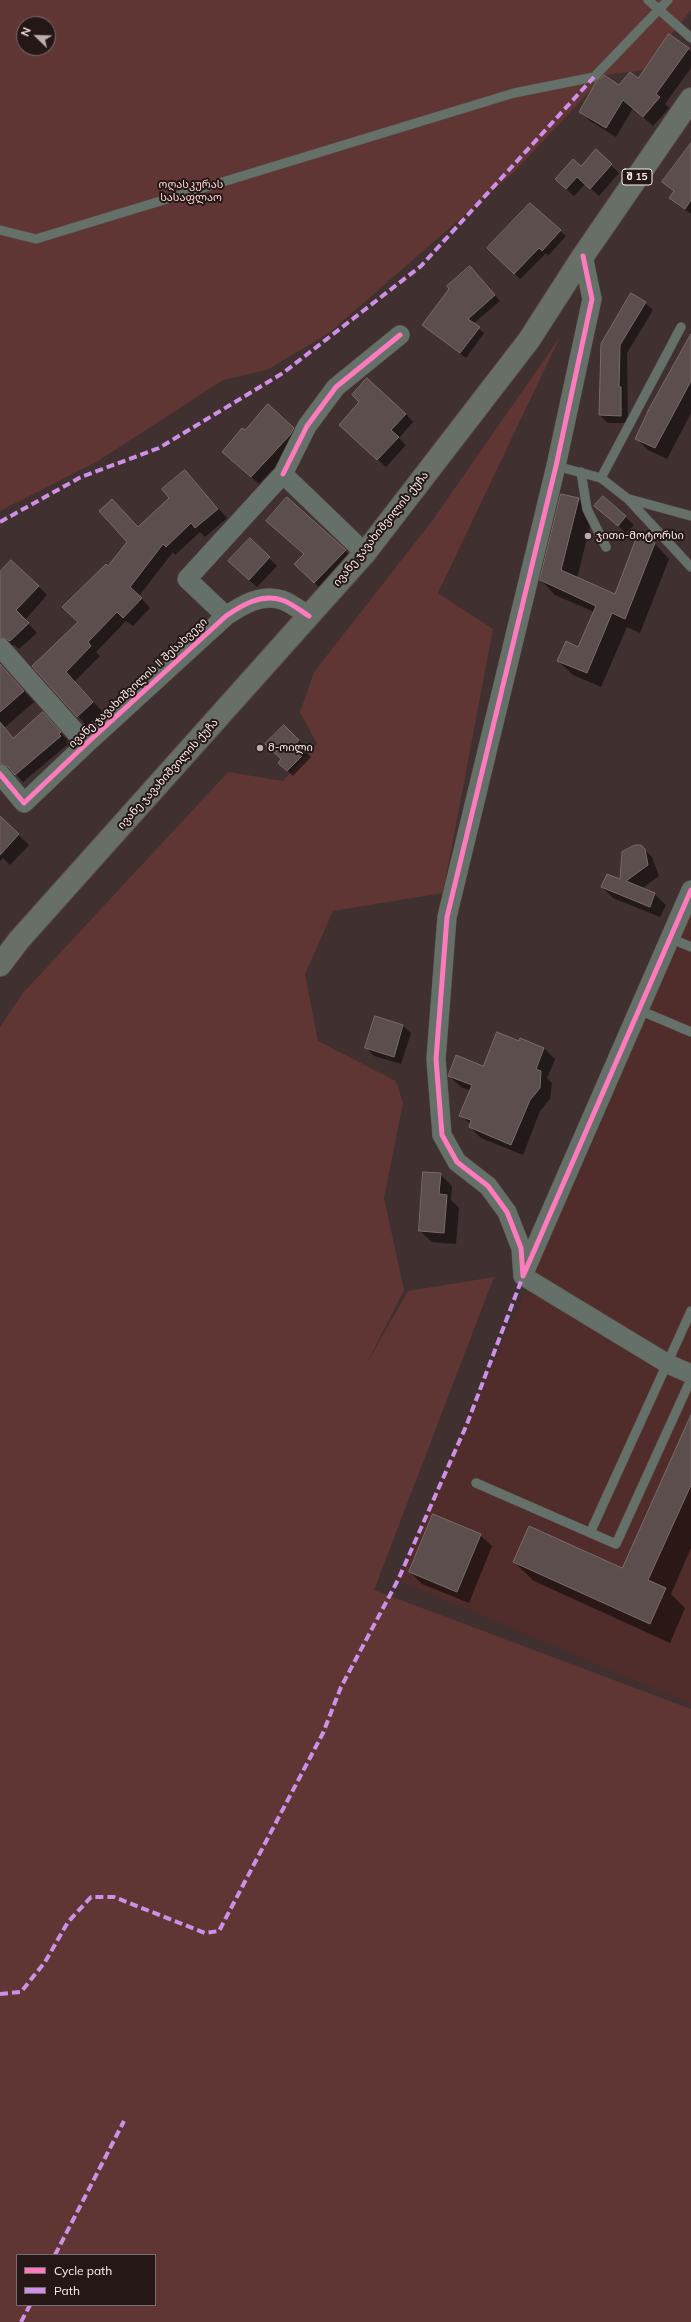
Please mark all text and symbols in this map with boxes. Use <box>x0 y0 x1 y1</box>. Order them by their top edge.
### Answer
north arrow <box>16 16 56 56</box>
text: N <box>18 25 34 38</box>
road number: შ 15 <box>622 169 652 185</box>
park label: ოღასკურას სასაფლაო <box>159 178 223 204</box>
street label: ივანე ჯავახიშვილის ქუჩა <box>331 469 431 589</box>
place label: ჯითი-მოტორსი <box>596 529 684 543</box>
marker: ჯითი-მოტორსი <box>583 531 593 541</box>
street label: ივანე ჯავახიშვილის II შესახვევი <box>66 615 210 751</box>
street label: ივანე ჯავახიშვილის ქუჩა <box>115 716 221 832</box>
place label: მ-ოილი <box>268 741 313 755</box>
marker: მ-ოილი <box>255 743 265 753</box>
legend <box>16 2254 156 2306</box>
text: Cycle path <box>54 2263 112 2278</box>
text: Path <box>54 2283 80 2298</box>

